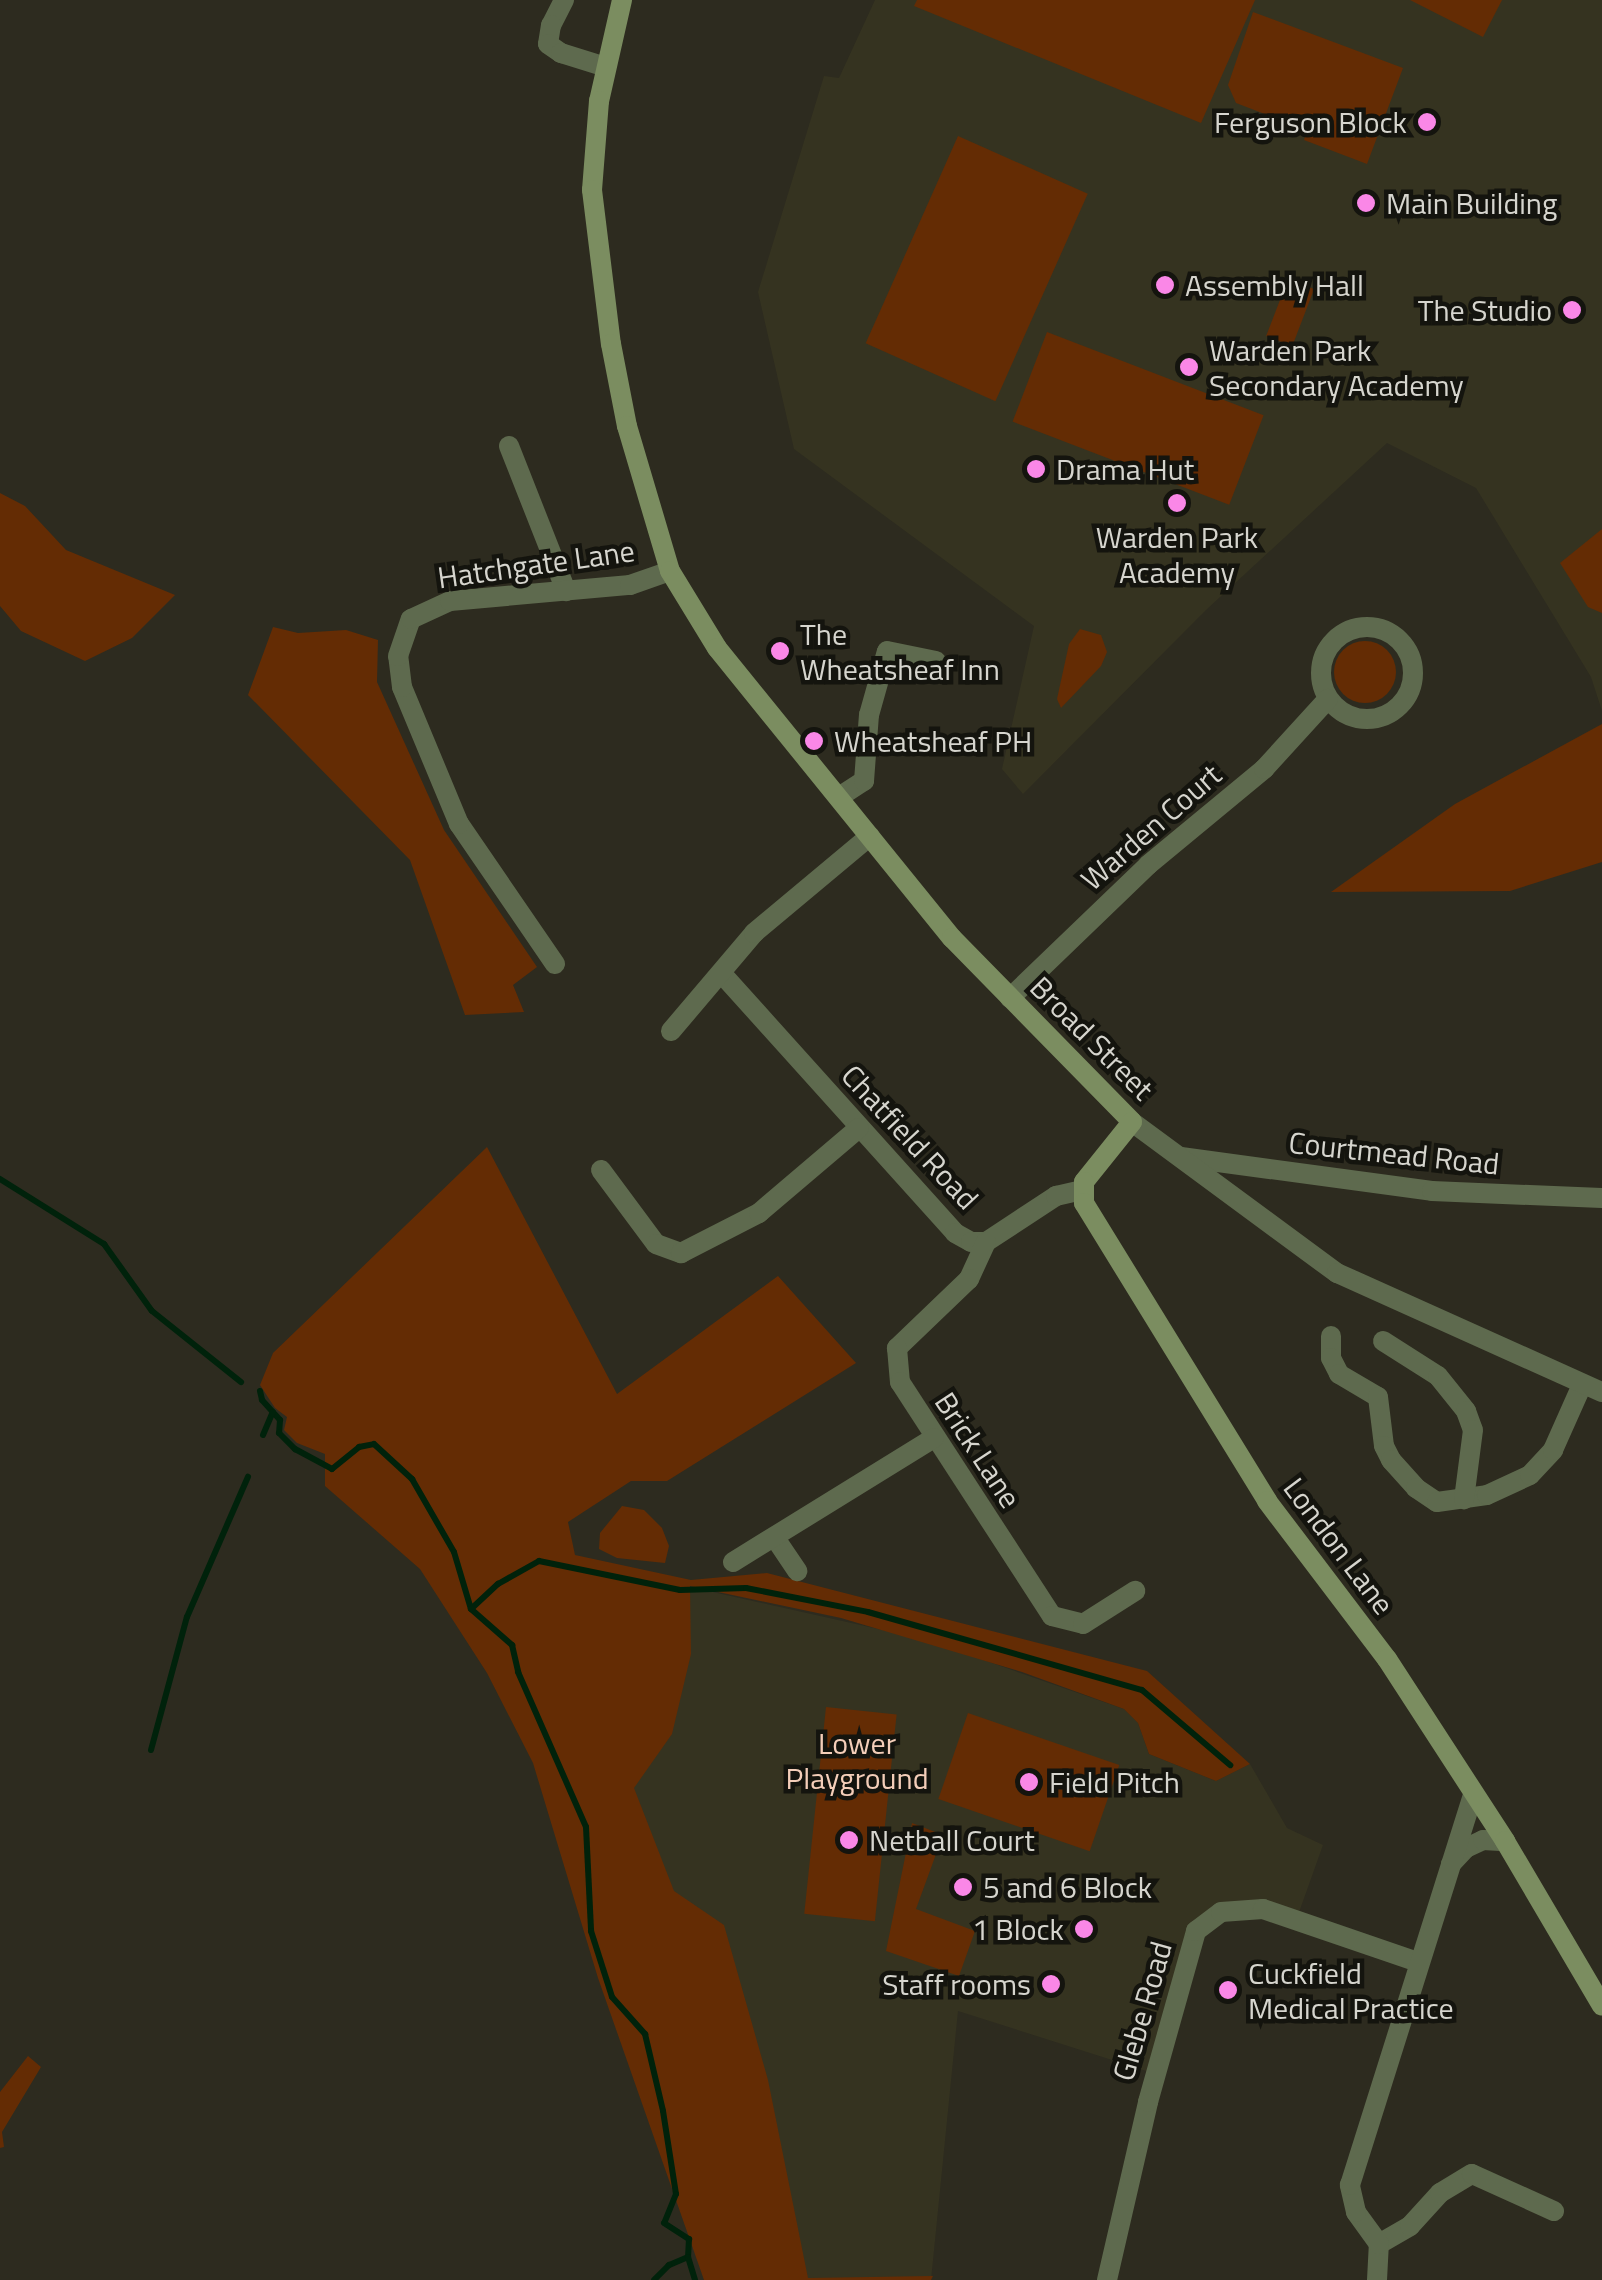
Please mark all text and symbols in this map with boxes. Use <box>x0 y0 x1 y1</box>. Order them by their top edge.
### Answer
place label: Ferguson Block <box>1214 104 1407 140</box>
marker: Ferguson Block <box>1416 111 1438 133</box>
place label: Main Building <box>1386 185 1557 221</box>
marker: Main Building <box>1355 192 1377 214</box>
place label: Assembly Hall <box>1185 267 1364 303</box>
marker: Assembly Hall <box>1154 274 1176 296</box>
place label: The Studio <box>1418 292 1552 328</box>
marker: The Studio <box>1561 299 1583 321</box>
place label: Warden Park Secondary Academy <box>1209 332 1464 402</box>
marker: Warden Park Secondary Academy <box>1178 356 1200 378</box>
place label: Drama Hut <box>1056 451 1194 487</box>
marker: Drama Hut <box>1025 458 1047 480</box>
marker: Warden Park Academy <box>1166 492 1188 514</box>
place label: Warden Park Academy <box>1096 519 1258 590</box>
street label: Hatchgate Lane <box>435 532 637 596</box>
place label: The Wheatsheaf Inn <box>800 616 1000 686</box>
marker: The Wheatsheaf Inn <box>769 640 791 662</box>
place label: Wheatsheaf PH <box>834 723 1032 759</box>
marker: Wheatsheaf PH <box>803 730 825 752</box>
street label: Warden Court <box>1074 756 1228 898</box>
street label: Broad Street <box>1023 969 1161 1107</box>
street label: Chatfield Road <box>834 1057 986 1217</box>
street label: Courtmead Road <box>1287 1124 1501 1182</box>
street label: Brick Lane <box>927 1386 1029 1514</box>
street label: London Lane <box>1276 1471 1402 1621</box>
park label: Lower Playground <box>785 1725 929 1796</box>
place label: Field Pitch <box>1049 1764 1180 1800</box>
marker: Field Pitch <box>1018 1771 1040 1793</box>
place label: Netball Court <box>869 1822 1035 1858</box>
marker: Netball Court <box>838 1829 860 1851</box>
place label: 5 and 6 Block <box>983 1869 1152 1905</box>
marker: 5 and 6 Block <box>952 1876 974 1898</box>
place label: 1 Block <box>972 1911 1064 1947</box>
marker: 1 Block <box>1073 1918 1095 1940</box>
street label: Glebe Road <box>1105 1937 1179 2085</box>
place label: Cuckfield Medical Practice <box>1248 1955 1454 2026</box>
place label: Staff rooms <box>882 1966 1031 2002</box>
marker: Staff rooms <box>1040 1973 1062 1995</box>
marker: Cuckfield Medical Practice <box>1217 1979 1239 2001</box>

